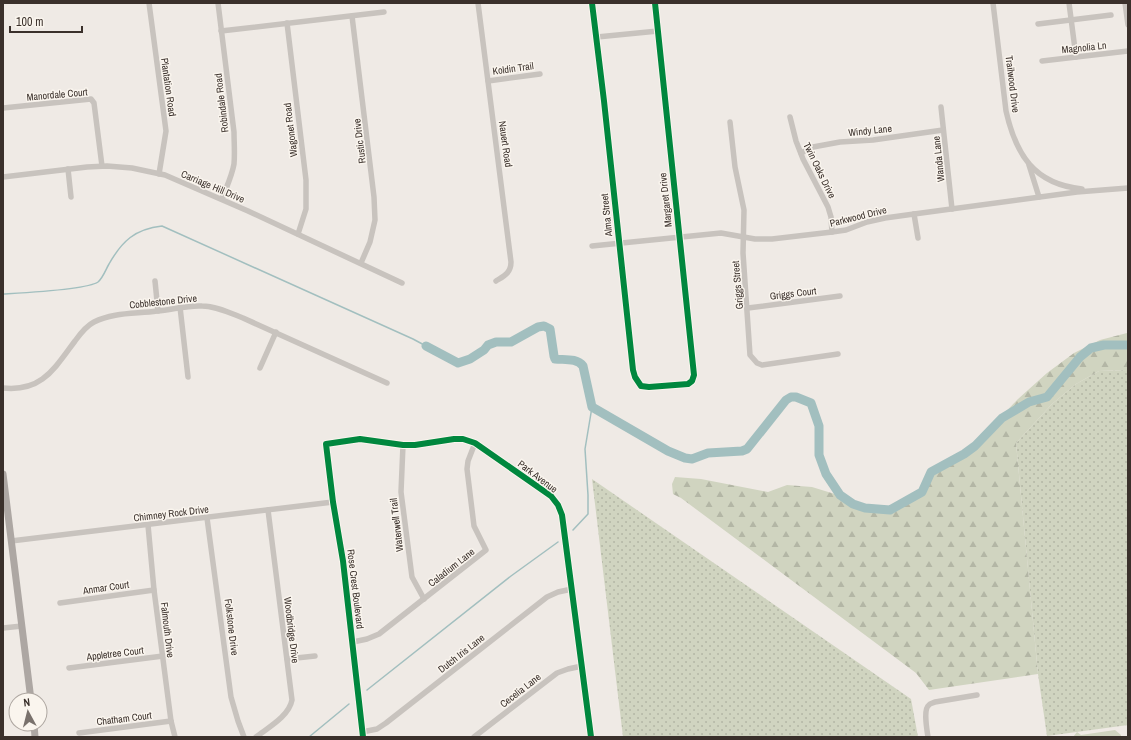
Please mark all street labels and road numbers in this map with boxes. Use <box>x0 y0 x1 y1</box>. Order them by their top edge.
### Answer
street label: Magnolia Ln <box>1061 39 1107 56</box>
street label: Trailwood Drive <box>1003 55 1023 114</box>
street label: Plantation Road <box>158 57 179 117</box>
street label: Koldin Trail <box>492 59 535 78</box>
street label: Robindale Road <box>211 73 232 133</box>
street label: Manordale Court <box>26 85 89 104</box>
street label: Wagonet Road <box>281 102 300 158</box>
street label: Rustic Drive <box>350 117 369 164</box>
street label: Nauert Road <box>496 120 515 168</box>
street label: Windy Lane <box>848 122 893 139</box>
street label: Wanda Lane <box>930 135 947 183</box>
street label: Twin Oaks Drive <box>800 140 839 201</box>
street label: Carriage Hill Drive <box>179 167 247 206</box>
street label: Margaret Drive <box>656 172 675 228</box>
street label: Alma Street <box>598 192 615 238</box>
street label: Parkwood Drive <box>828 203 888 230</box>
street label: Griggs Street <box>729 259 746 310</box>
street label: Griggs Court <box>769 284 818 303</box>
street label: Cobblestone Drive <box>129 291 198 312</box>
street label: Park Avenue <box>515 457 560 496</box>
street label: Waterwell Trail <box>387 497 406 552</box>
street label: Chimney Rock Drive <box>133 502 210 525</box>
street label: Caladium Lane <box>425 545 478 590</box>
street label: Rose Crest Boulevard <box>344 548 367 630</box>
street label: Anmar Court <box>81 578 131 597</box>
street label: Woodbridge Drive <box>281 596 302 664</box>
street label: Folkstone Drive <box>222 598 241 657</box>
street label: Falmouth Drive <box>158 602 177 659</box>
street label: Dutch Iris Lane <box>435 631 488 676</box>
street label: Appletree Court <box>85 643 145 664</box>
street label: Cecelia Lane <box>497 670 544 710</box>
street label: Chatham Court <box>96 709 153 728</box>

